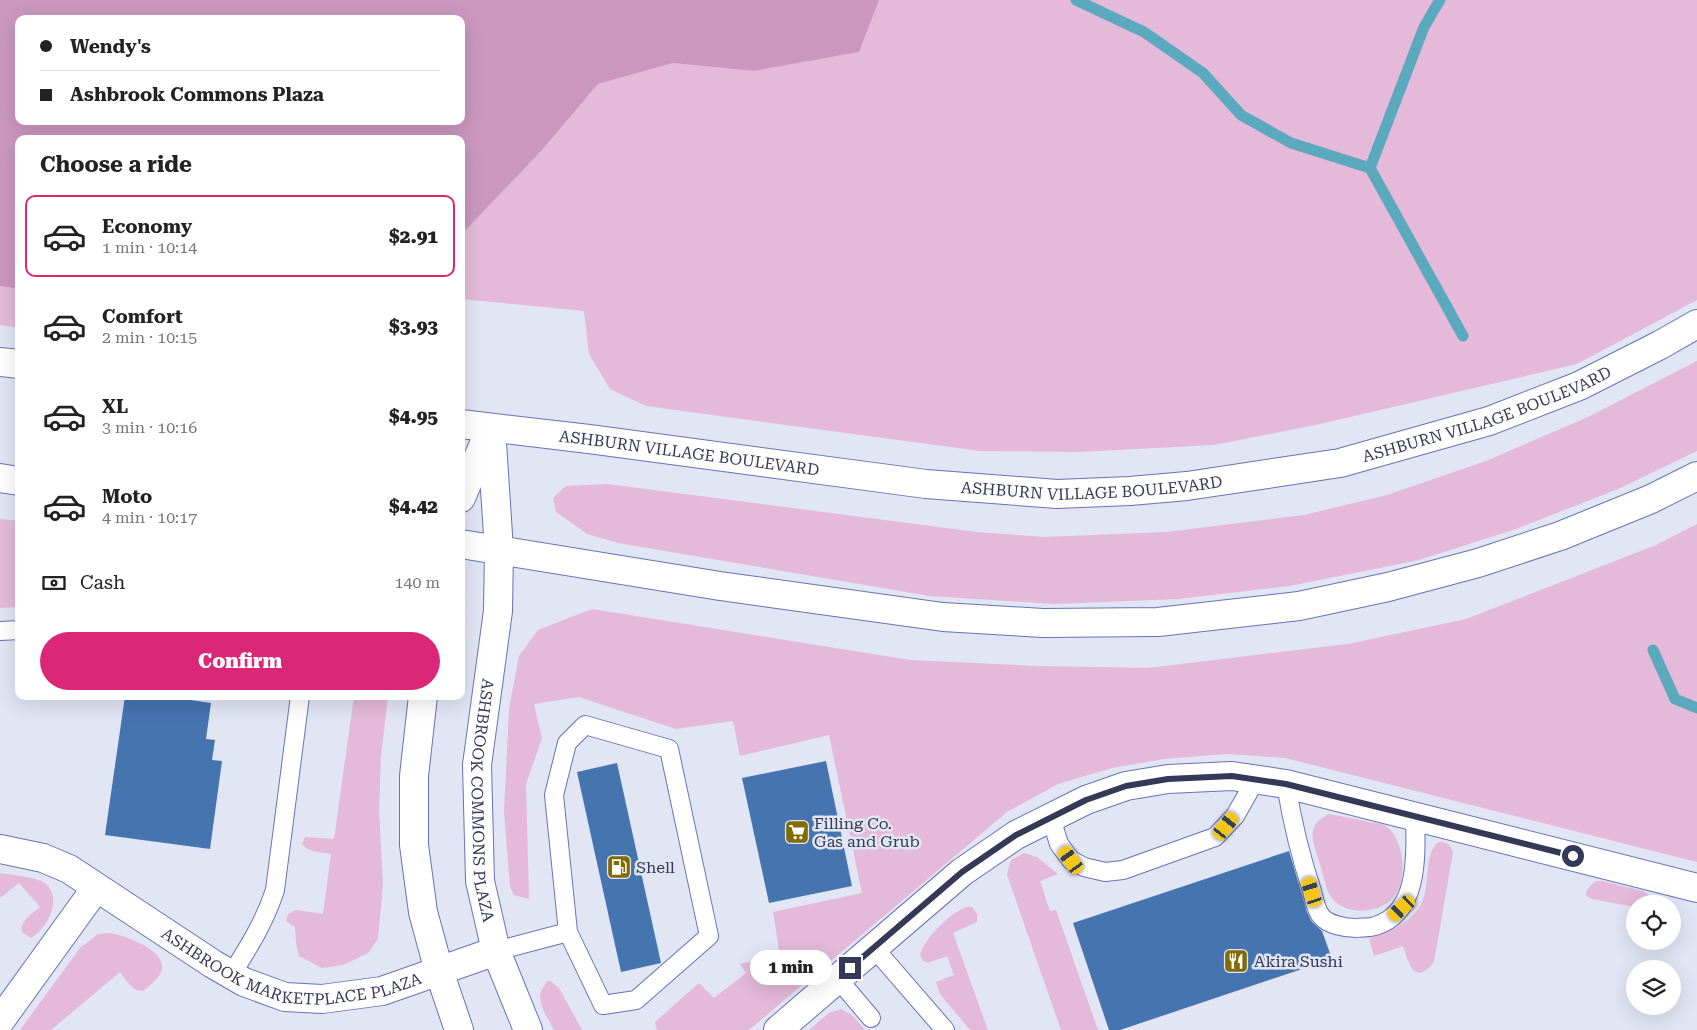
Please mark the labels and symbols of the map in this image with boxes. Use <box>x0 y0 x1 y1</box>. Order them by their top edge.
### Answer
street label: ASHBURN VILLAGE BOULEVARD <box>1360 362 1614 466</box>
street label: ASHBURN VILLAGE BOULEVARD <box>558 426 820 479</box>
street label: ASHBURN VILLAGE BOULEVARD <box>960 471 1224 504</box>
street label: ASHBROOK COMMONS PLAZA <box>467 678 499 924</box>
car <box>1210 810 1241 842</box>
place label: Filling Co. Gas and Grub <box>814 814 920 851</box>
supermarket icon: Filling Co. Gas and Grub <box>784 819 810 845</box>
car <box>1056 843 1085 877</box>
route start <box>1562 845 1584 867</box>
fuel station icon: Shell <box>606 854 632 880</box>
place label: Shell <box>636 858 675 877</box>
car <box>1300 875 1323 909</box>
car <box>1385 892 1418 924</box>
street label: ASHBROOK MARKETPLACE PLAZA <box>158 923 424 1009</box>
restaurant icon: Akira Sushi <box>1223 948 1249 974</box>
callout: 1 min <box>750 950 832 986</box>
place label: Akira Sushi <box>1254 952 1343 971</box>
route end <box>839 957 861 979</box>

